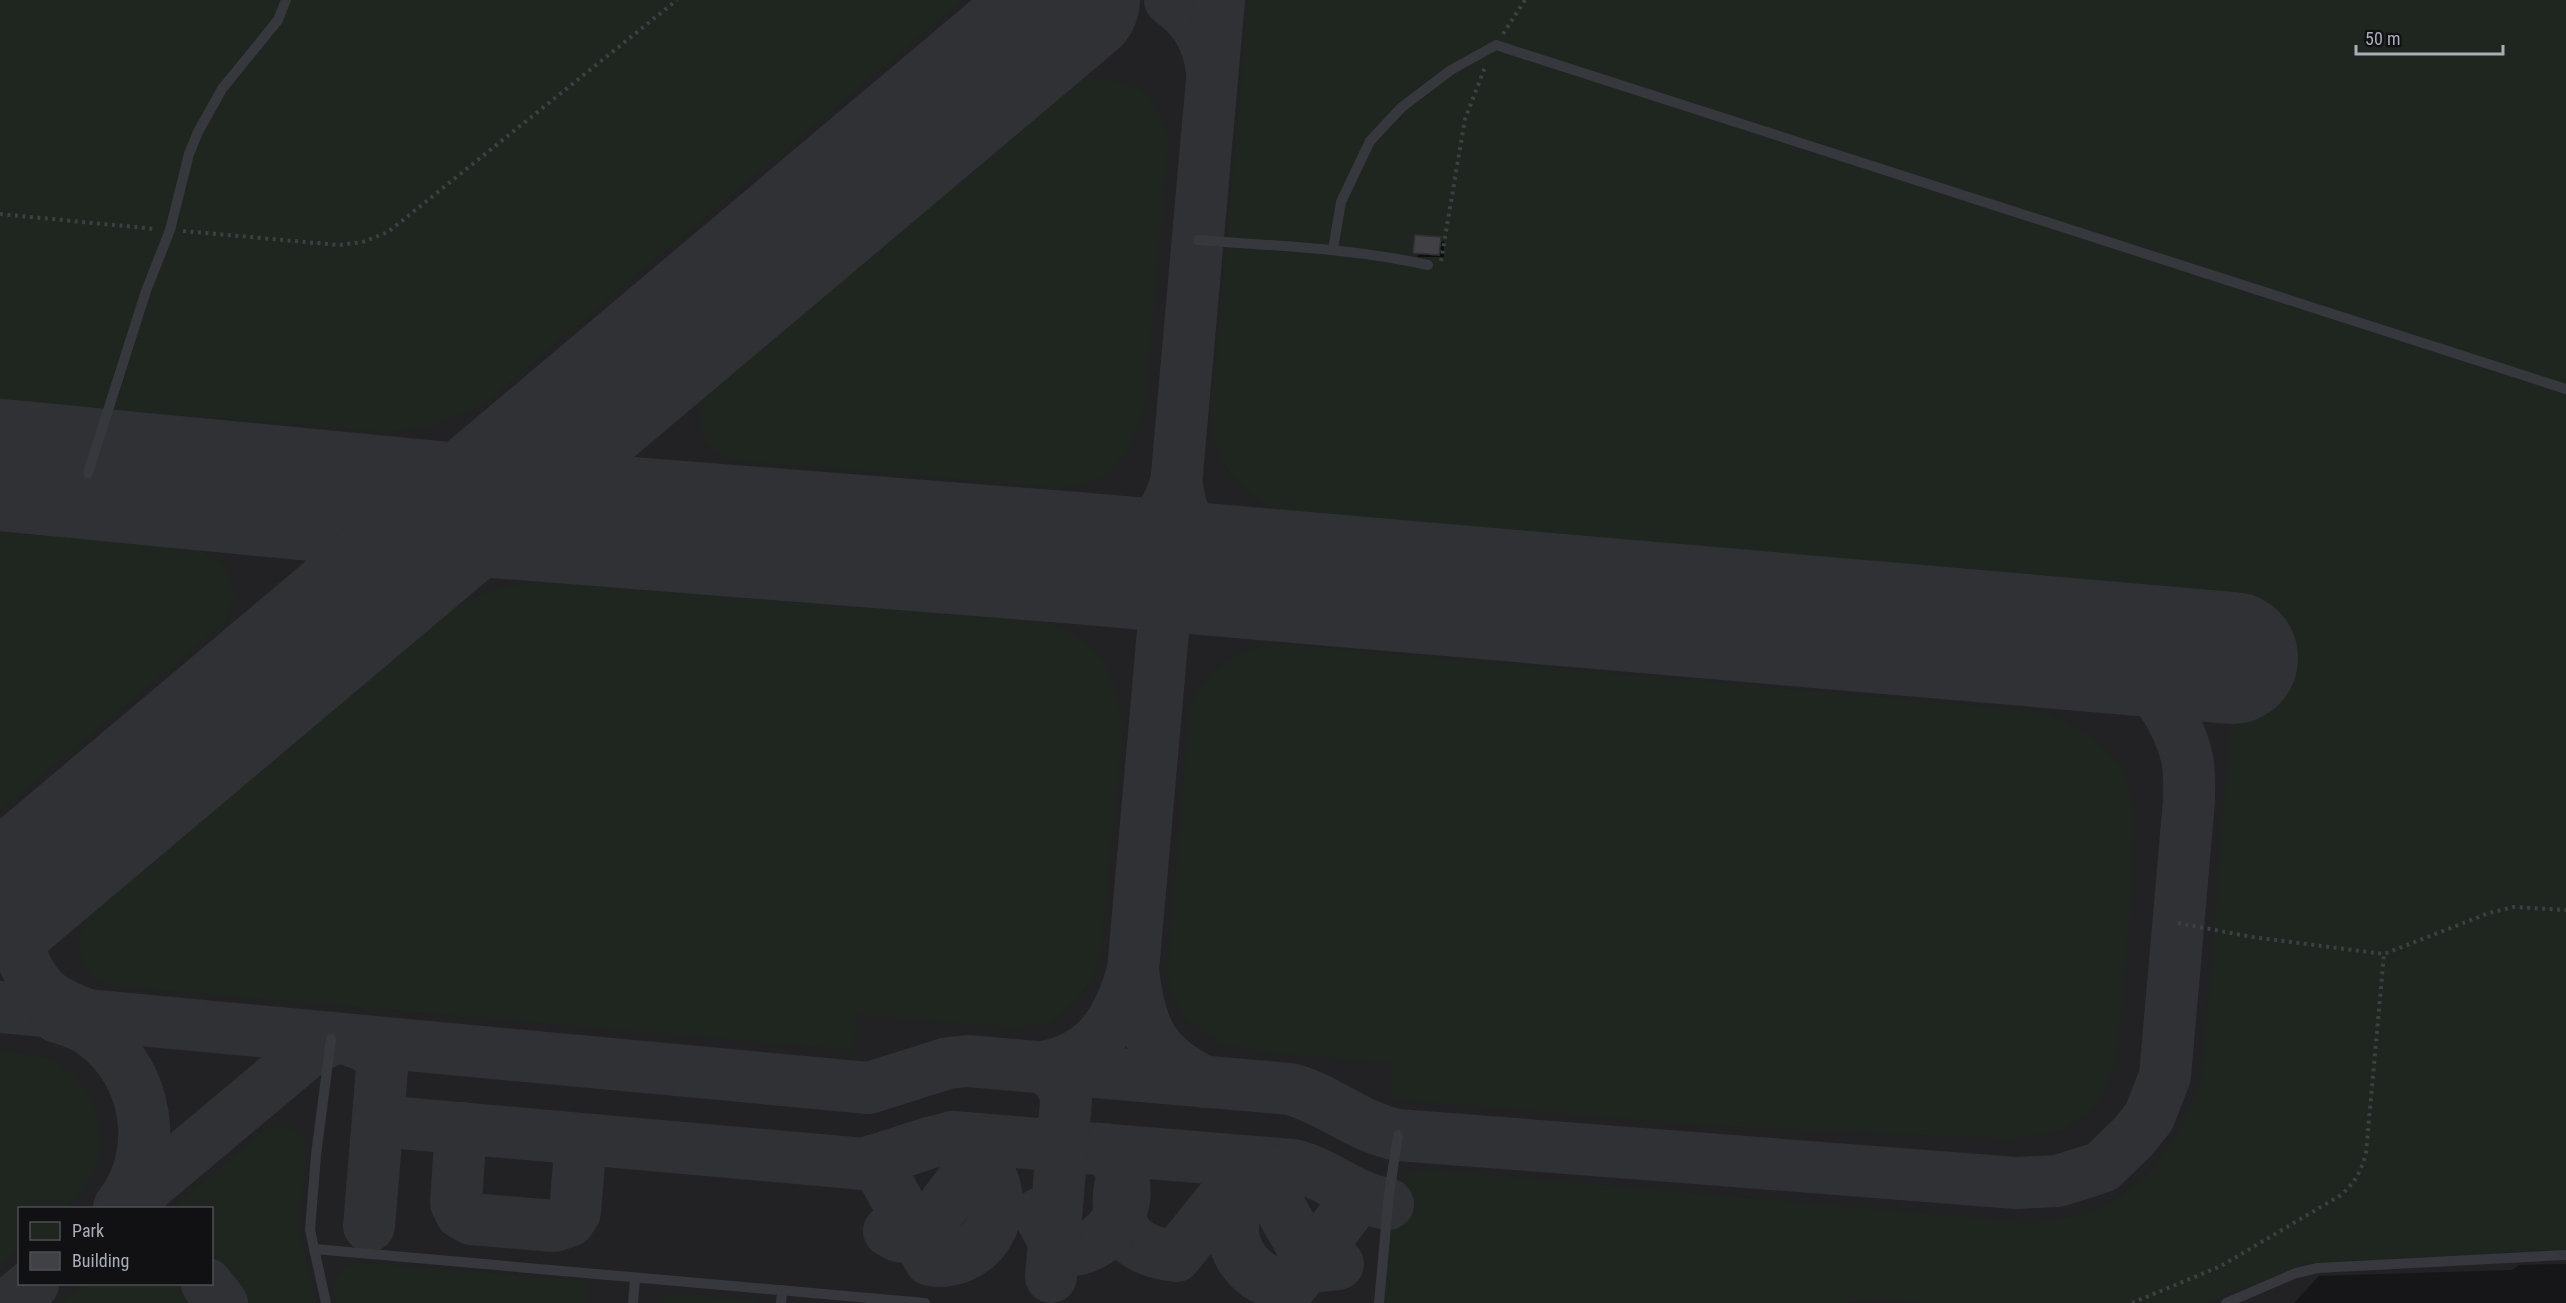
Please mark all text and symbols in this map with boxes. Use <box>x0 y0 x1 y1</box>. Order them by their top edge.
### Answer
scale bar <box>2356 18 2503 56</box>
text: 50 m <box>2365 28 2400 49</box>
legend <box>18 1207 213 1285</box>
text: Park <box>72 1220 104 1241</box>
text: Building <box>72 1250 129 1271</box>

